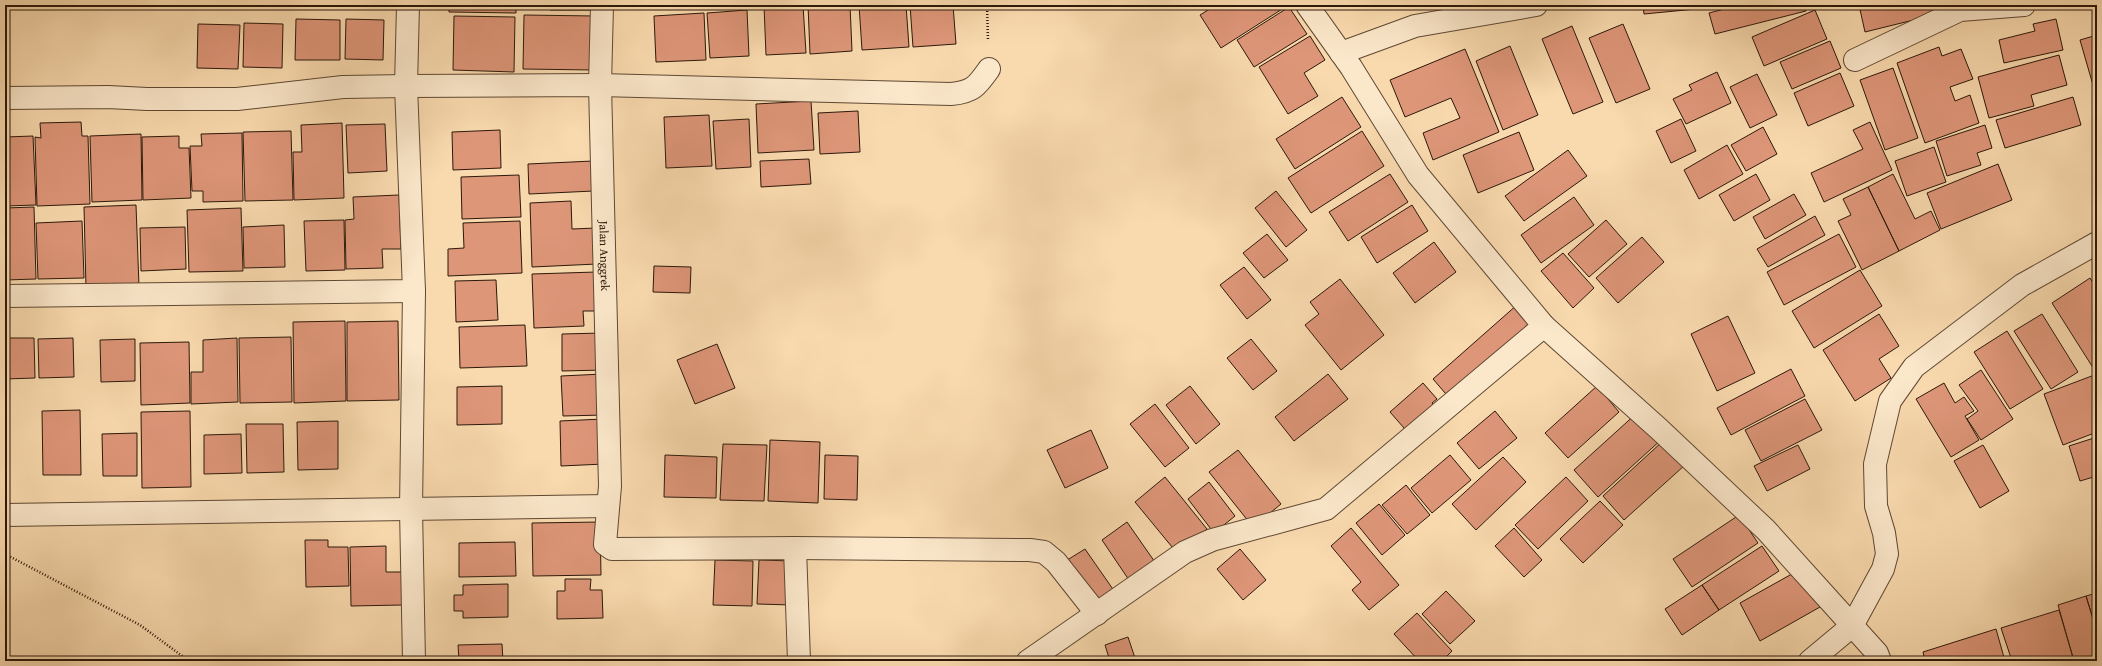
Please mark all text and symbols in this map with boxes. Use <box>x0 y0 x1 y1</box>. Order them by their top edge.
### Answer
street label: Jalan Anggrek <box>595 219 614 292</box>

